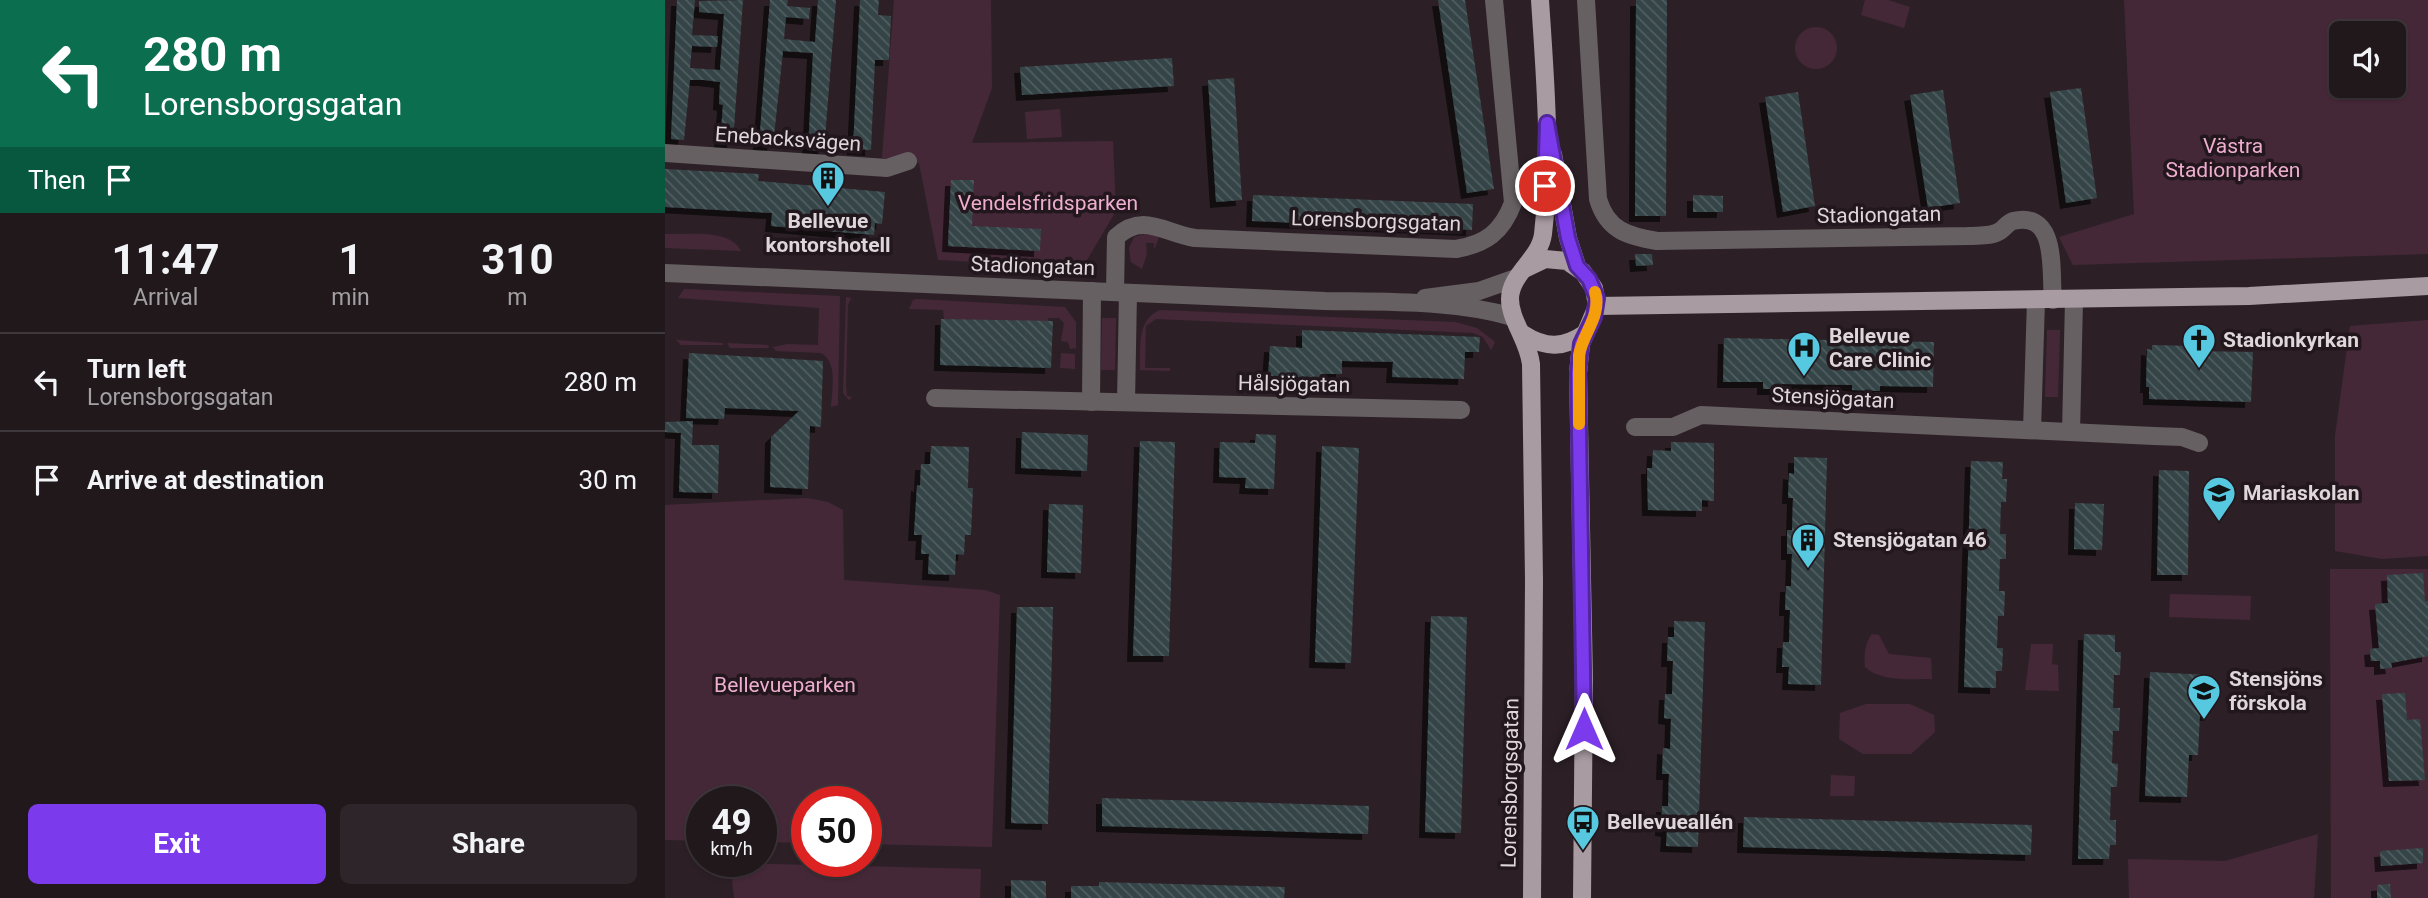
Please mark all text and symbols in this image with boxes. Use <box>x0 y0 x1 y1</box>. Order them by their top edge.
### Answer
map controls <box>2329 21 2406 98</box>
button: sound <box>2329 21 2406 98</box>
text: 280 m <box>143 26 282 83</box>
icon: left <box>28 28 119 119</box>
text: Lorensborgsgatan <box>143 85 402 123</box>
street label: Enebacksvägen <box>714 122 862 156</box>
park label: Västra Stadionparken <box>2166 134 2300 182</box>
pin <box>1515 156 1575 216</box>
building icon: Bellevue kontorshotell <box>809 159 847 208</box>
icon: arrive <box>100 161 138 199</box>
text: Then <box>28 165 86 195</box>
icon: arrive <box>1526 167 1564 205</box>
park label: Vendelsfridsparken <box>958 191 1138 215</box>
street label: Stadiongatan <box>1817 202 1941 228</box>
street label: Lorensborgsgatan <box>1291 206 1461 236</box>
place label: Bellevue kontorshotell <box>765 209 891 257</box>
text: 11:47 <box>112 235 220 284</box>
text: 1 <box>338 235 363 284</box>
text: 310 <box>481 235 554 284</box>
street label: Stadiongatan <box>970 252 1096 280</box>
text: Arrival <box>133 284 198 311</box>
text: min <box>331 284 370 311</box>
text: m <box>507 284 527 311</box>
church icon: Stadionkyrkan <box>2180 321 2218 370</box>
place label: Bellevue Care Clinic <box>1829 324 1931 372</box>
place label: Stadionkyrkan <box>2223 328 2359 352</box>
hospital icon: Bellevue Care Clinic <box>1785 329 1823 378</box>
text: Turn left <box>87 354 186 384</box>
icon: left <box>28 363 66 401</box>
text: 280 m <box>564 367 637 397</box>
street label: Hålsjögatan <box>1238 371 1350 397</box>
street label: Stensjögatan <box>1771 383 1895 413</box>
text: Lorensborgsgatan <box>87 384 273 411</box>
icon: arrive <box>28 461 66 499</box>
text: Arrive at destination <box>87 465 324 495</box>
text: 30 m <box>579 465 637 495</box>
school or university icon: Mariaskolan <box>2200 474 2238 523</box>
place label: Mariaskolan <box>2243 481 2360 505</box>
building icon: Stensjögatan 46 <box>1789 521 1827 570</box>
place label: Stensjögatan 46 <box>1833 528 1987 552</box>
place label: Stensjöns förskola <box>2229 667 2323 715</box>
school or university icon: Stensjöns förskola <box>2185 672 2223 721</box>
park label: Bellevueparken <box>714 673 856 697</box>
position arrow <box>1547 692 1621 766</box>
street label: Lorensborgsgatan <box>1497 698 1523 868</box>
speed limit sign: 50 <box>791 786 882 877</box>
text: 49 <box>711 802 752 843</box>
bus stop icon: Bellevueallén <box>1564 803 1602 852</box>
button: Exit <box>28 804 326 884</box>
button: Share <box>340 804 637 884</box>
place label: Bellevueallén <box>1607 810 1733 834</box>
text: km/h <box>710 838 753 859</box>

